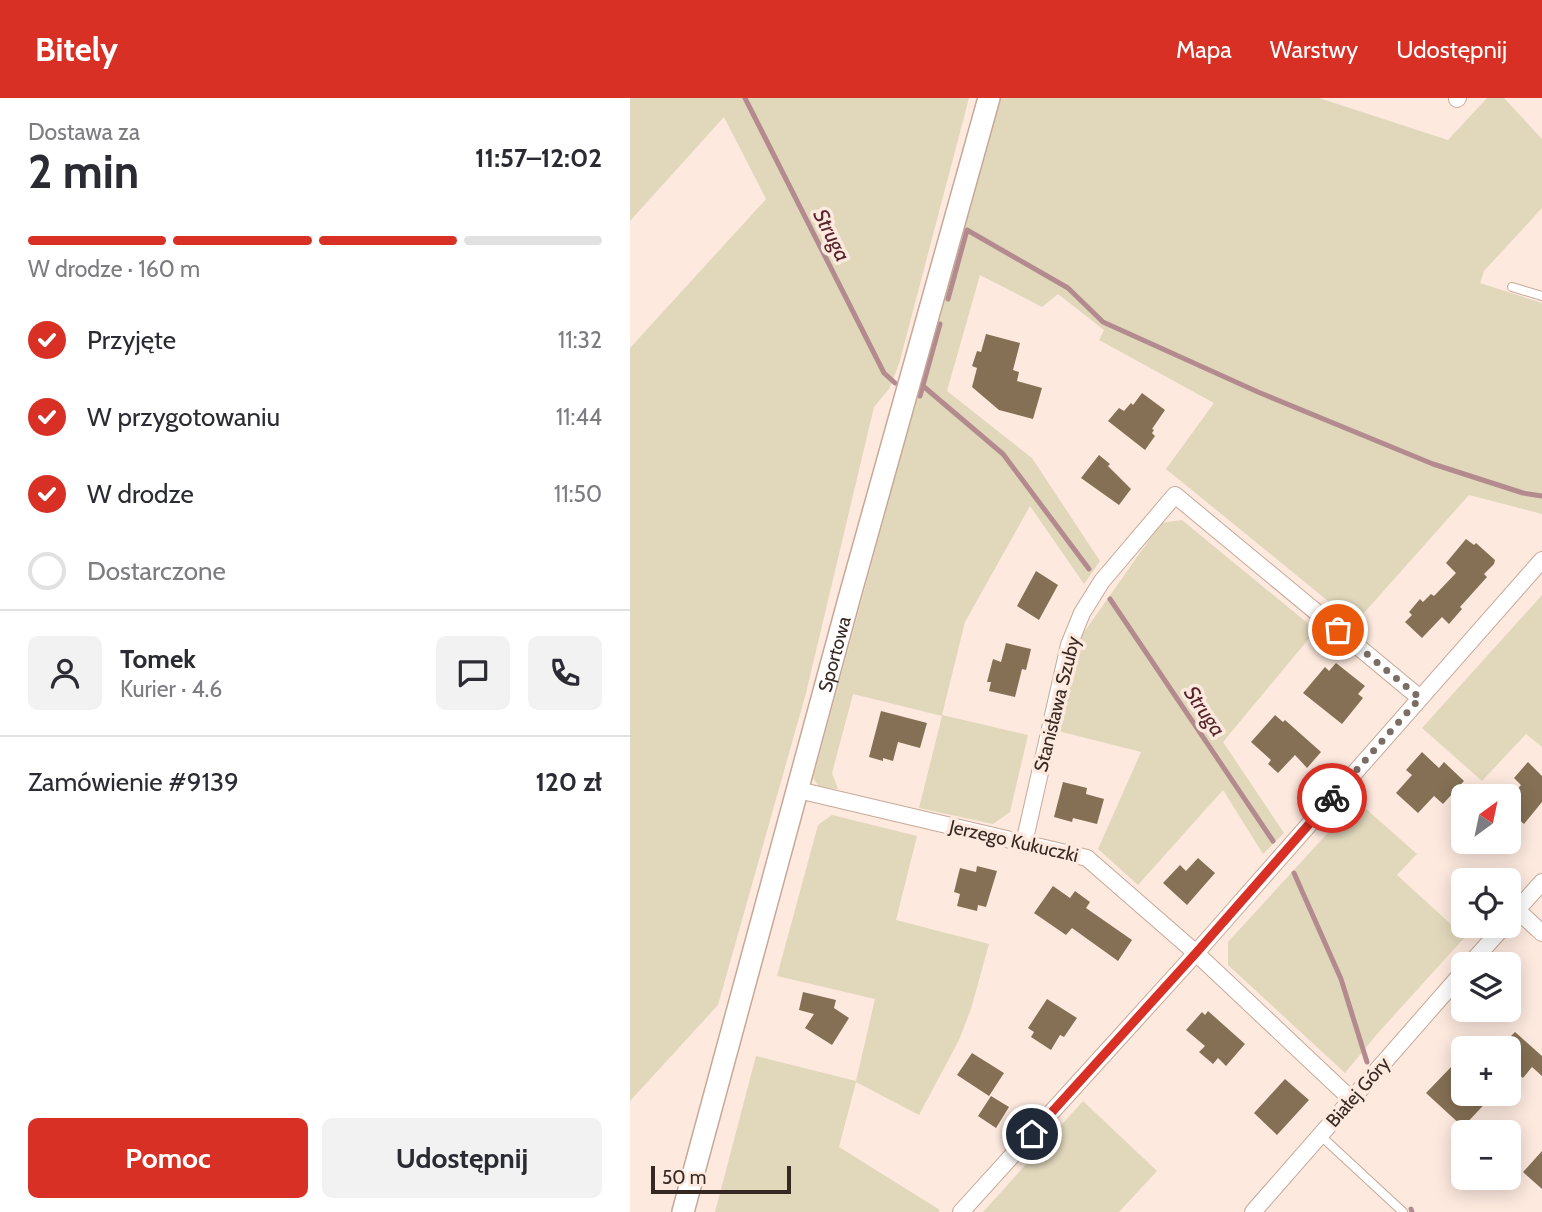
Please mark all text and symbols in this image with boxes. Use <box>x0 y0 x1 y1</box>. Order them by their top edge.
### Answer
text: Bitely <box>35 29 118 69</box>
text: Mapa <box>1176 35 1232 64</box>
text: Warstwy <box>1270 35 1358 64</box>
text: Udostępnij <box>1396 35 1507 64</box>
text: Dostawa za <box>28 118 140 146</box>
text: 11:57–12:02 <box>475 142 602 174</box>
text: 2 min <box>28 144 139 200</box>
water label: Struga <box>808 205 856 265</box>
text: W drodze · 160 m <box>28 255 200 283</box>
icon: check <box>28 321 66 359</box>
text: Przyjęte <box>87 324 176 356</box>
text: 11:32 <box>558 326 602 354</box>
icon: check <box>28 398 66 436</box>
text: W przygotowaniu <box>87 401 280 433</box>
text: 11:44 <box>556 403 602 431</box>
icon: check <box>28 475 66 513</box>
text: W drodze <box>87 478 194 510</box>
text: 11:50 <box>554 480 602 508</box>
text: Dostarczone <box>87 555 226 587</box>
pin <box>1308 600 1368 660</box>
icon: bag <box>1319 611 1357 649</box>
street label: Sportowa <box>813 614 855 695</box>
street label: Stanisława Szuby <box>1029 633 1085 774</box>
button: person <box>28 636 102 710</box>
button: chat <box>436 636 510 710</box>
button: phone <box>528 636 602 710</box>
text: Tomek <box>120 643 196 675</box>
text: Kurier · 4.6 <box>120 675 222 703</box>
water label: Struga <box>1179 681 1231 741</box>
courier <box>1297 763 1367 833</box>
text: Zamówienie #9139 <box>28 766 239 798</box>
text: 120 zł <box>535 766 602 798</box>
icon: bike <box>1313 779 1351 817</box>
north arrow <box>1451 784 1521 854</box>
map controls <box>1451 784 1521 1190</box>
street label: Jerzego Kukuczki <box>946 815 1081 867</box>
button: locate <box>1451 868 1521 938</box>
button: layers <box>1451 952 1521 1022</box>
button: + <box>1451 1036 1521 1106</box>
street label: Białej Góry <box>1321 1052 1395 1132</box>
pin <box>1002 1104 1062 1164</box>
icon: home <box>1013 1115 1051 1153</box>
button: Pomoc <box>28 1118 308 1198</box>
button: Udostępnij <box>322 1118 602 1198</box>
button: − <box>1451 1120 1521 1190</box>
scale bar <box>651 1163 791 1195</box>
text: 50 m <box>662 1166 706 1189</box>

